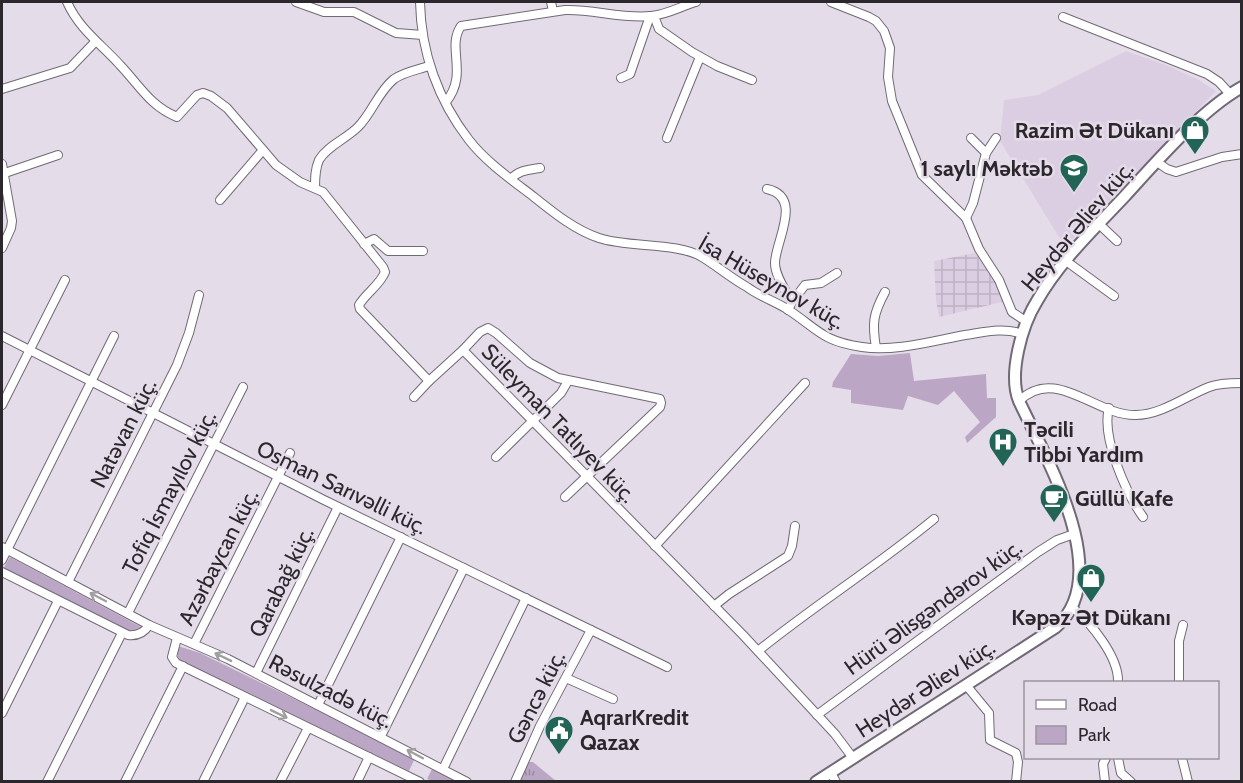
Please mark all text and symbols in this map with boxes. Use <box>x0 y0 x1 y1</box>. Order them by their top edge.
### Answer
shop icon: Razim Ət Dükanı <box>1179 114 1211 156</box>
place label: Razim Ət Dükanı <box>1015 117 1174 144</box>
school or university icon: 1 saylı Məktəb <box>1058 152 1090 194</box>
place label: 1 saylı Məktəb <box>921 155 1053 182</box>
street label: Heydər Əliev küç. <box>1015 156 1139 297</box>
street label: İsa Hüseynov küç. <box>694 230 850 335</box>
street label: Süleyman Tatlıyev küç. <box>476 338 641 508</box>
street label: Natəvan küç. <box>84 374 162 492</box>
street label: Tofiq İsmayılov küç. <box>117 406 222 578</box>
place label: Təcili Tibbi Yardım <box>1024 416 1144 468</box>
hospital icon: Təcili Tibbi Yardım <box>987 426 1019 468</box>
street label: Osman Sarıvəlli küç. <box>252 435 431 540</box>
cafe icon: Güllü Kafe <box>1038 482 1070 524</box>
street label: Azərbaycan küç. <box>173 485 264 630</box>
place label: Güllü Kafe <box>1075 485 1173 512</box>
street label: Qarabağ küç. <box>243 523 320 642</box>
street label: Hürü Əlisgəndərov küç. <box>839 534 1027 681</box>
shop icon: Kəpəz Ət Dükanı <box>1075 562 1107 604</box>
one-way arrow <box>89 591 107 603</box>
place label: Kəpəz Ət Dükanı <box>1011 604 1171 631</box>
street label: Heydər Əliev küç. <box>850 633 1000 744</box>
street label: Gəncə küç. <box>502 646 571 748</box>
street label: Rəsulzadə küç. <box>264 649 397 734</box>
one-way arrow <box>214 650 232 662</box>
legend <box>1024 681 1219 759</box>
text: Road <box>1078 694 1117 716</box>
place label: AqrarKredit Qazax <box>580 704 689 756</box>
one-way arrow <box>270 709 288 720</box>
public building icon: AqrarKredit Qazax <box>543 714 575 756</box>
text: Park <box>1078 724 1111 746</box>
one-way arrow <box>407 748 425 759</box>

